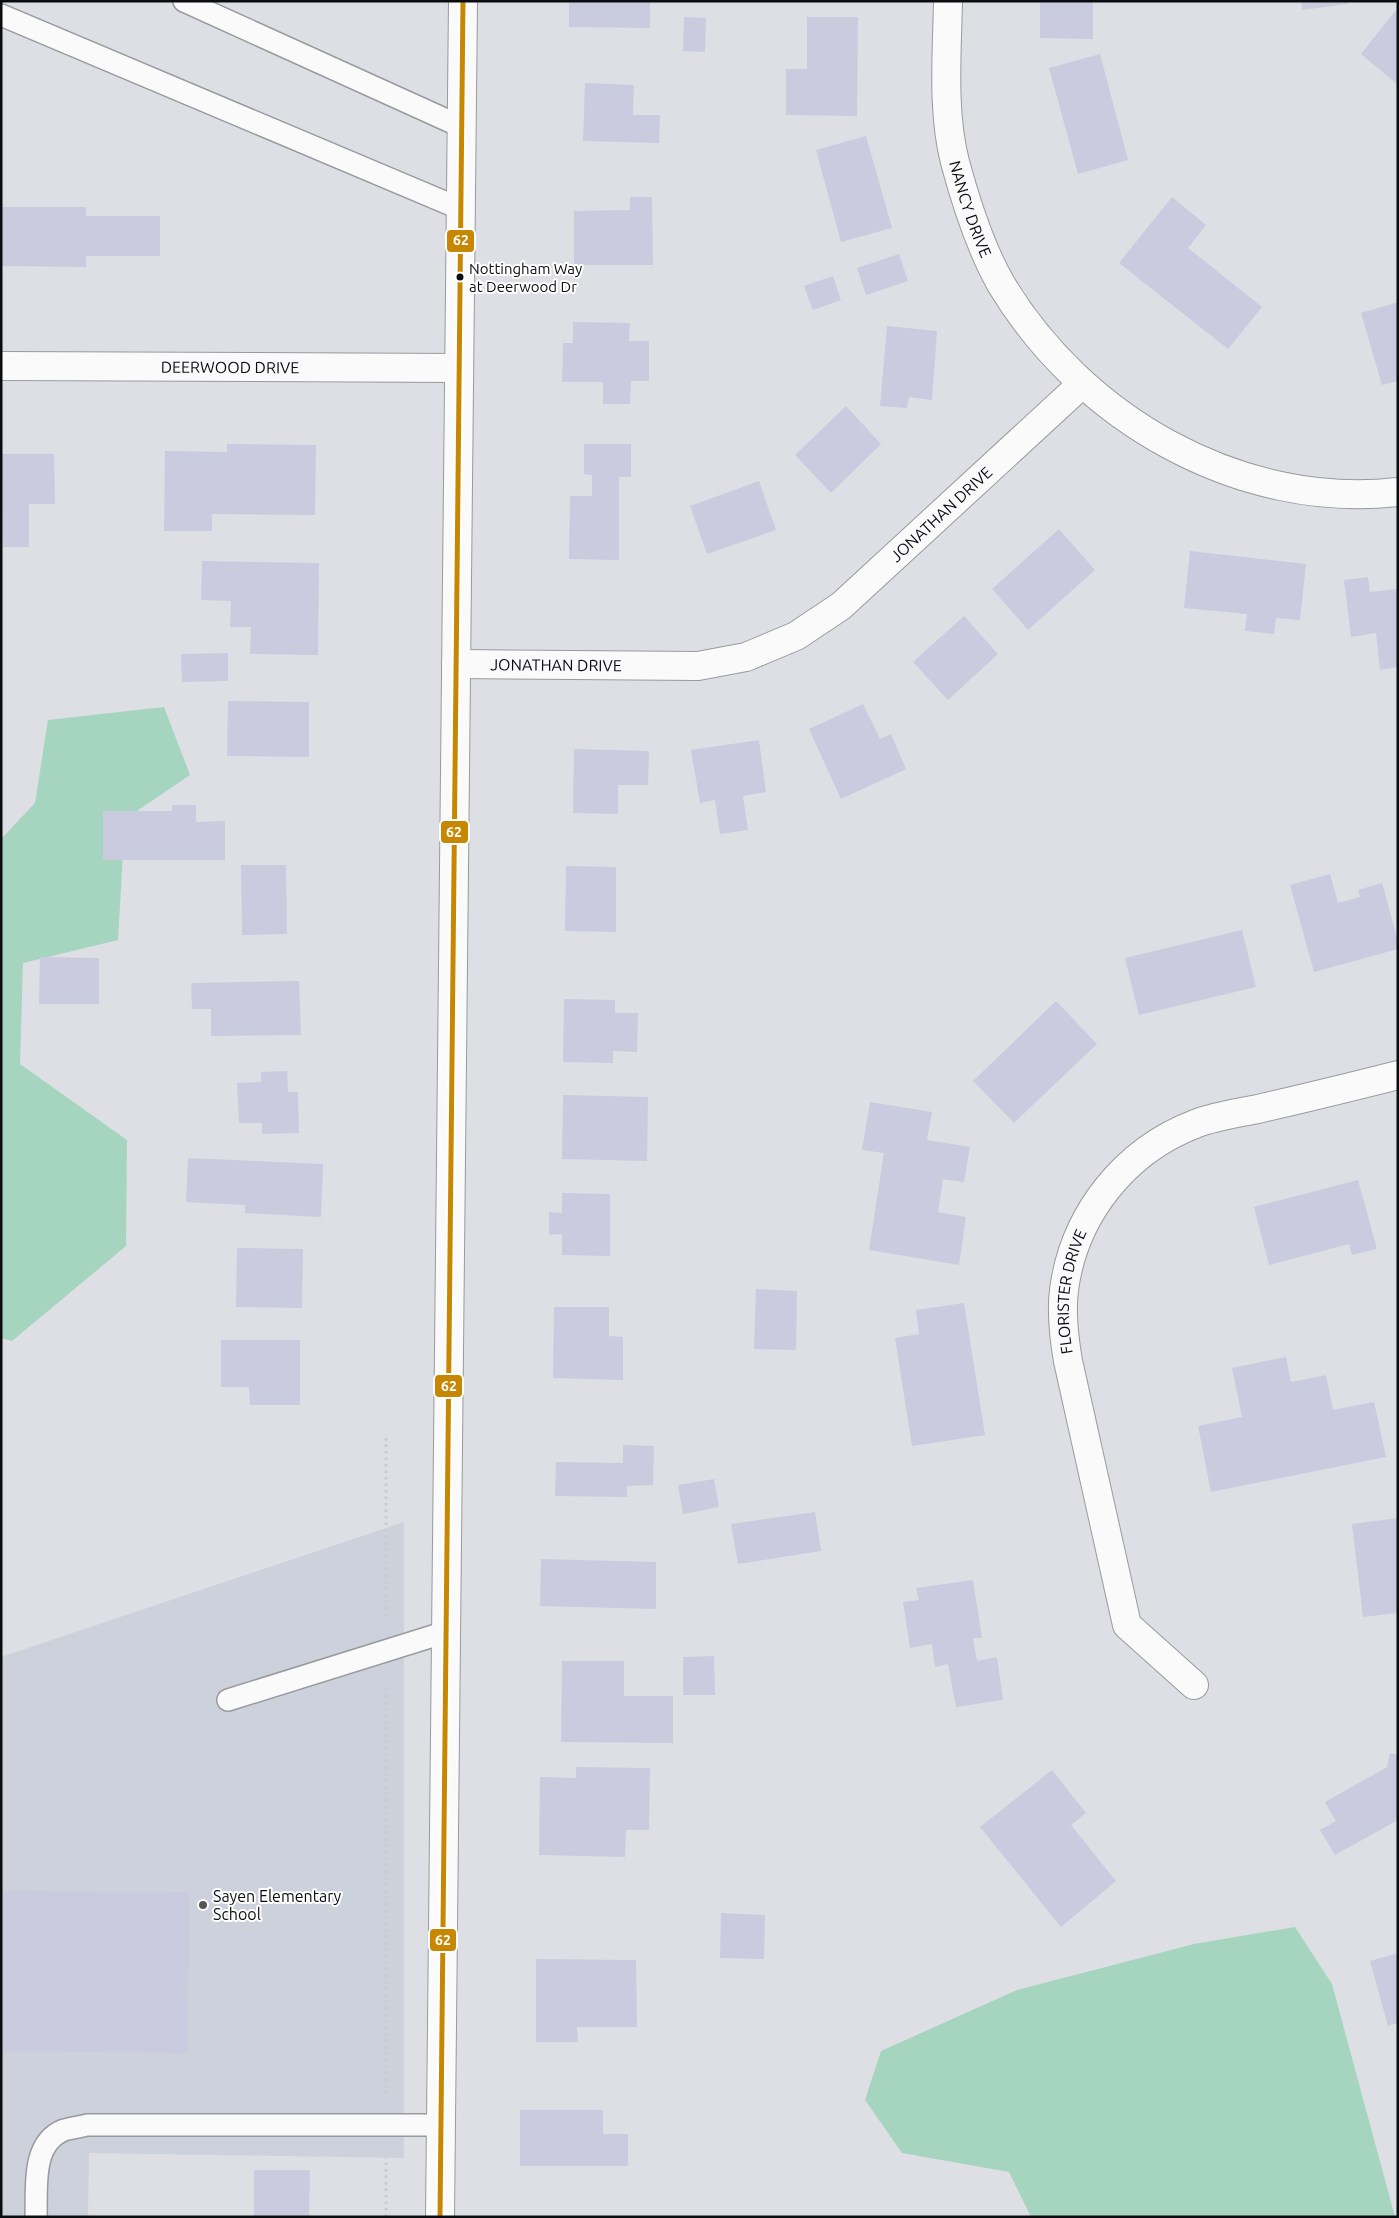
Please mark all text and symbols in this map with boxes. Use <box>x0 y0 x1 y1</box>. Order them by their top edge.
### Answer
street label: NANCY DRIVE <box>946 158 995 260</box>
line badge: 62 <box>446 229 475 253</box>
text: 62 <box>453 232 469 248</box>
place label: Nottingham Way at Deerwood Dr <box>469 260 582 295</box>
marker: Nottingham Way at Deerwood Dr <box>455 272 465 282</box>
street label: DEERWOOD DRIVE <box>161 358 299 376</box>
street label: JONATHAN DRIVE <box>886 463 995 565</box>
street label: JONATHAN DRIVE <box>490 655 622 674</box>
line badge: 62 <box>440 820 469 844</box>
text: 62 <box>446 824 462 840</box>
street label: FLORISTER DRIVE <box>1054 1226 1090 1355</box>
line badge: 62 <box>434 1374 463 1398</box>
text: 62 <box>441 1378 457 1394</box>
place label: Sayen Elementary School <box>213 1887 342 1923</box>
marker: Sayen Elementary School <box>197 1899 209 1911</box>
line badge: 62 <box>429 1928 457 1952</box>
text: 62 <box>435 1932 451 1948</box>

